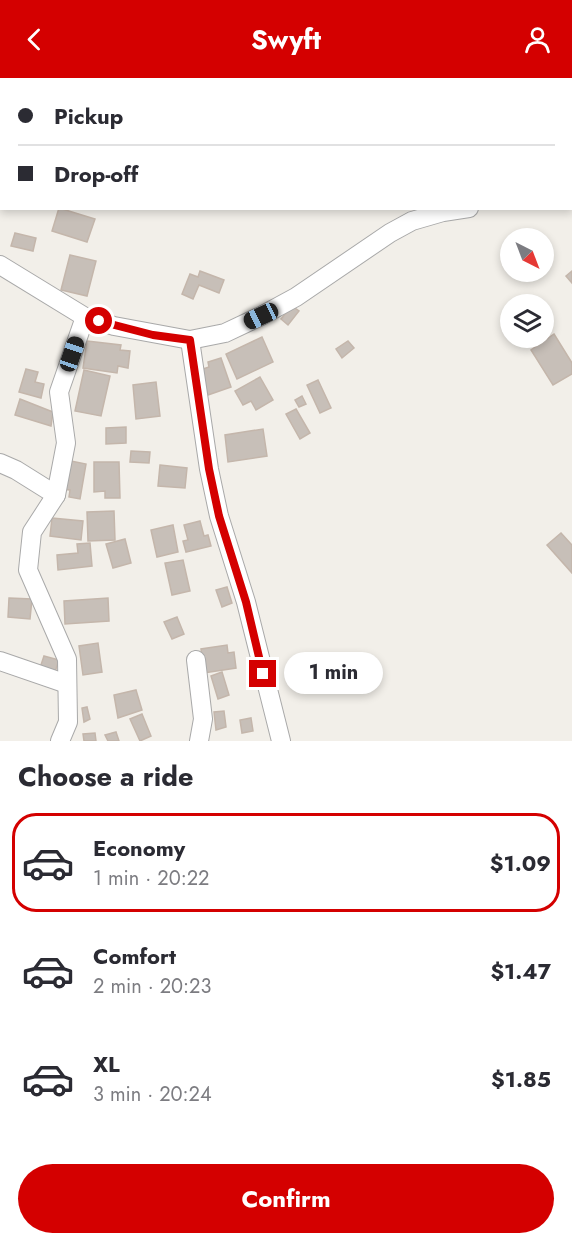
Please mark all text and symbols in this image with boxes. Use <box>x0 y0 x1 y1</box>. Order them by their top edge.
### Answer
text: Swyft <box>251 20 321 59</box>
icon: back <box>18 23 51 56</box>
icon: person <box>521 23 554 56</box>
text: Pickup <box>54 100 123 132</box>
text: Drop-off <box>54 158 138 190</box>
north arrow <box>500 228 554 282</box>
map controls <box>500 228 554 348</box>
button: layers <box>500 294 554 348</box>
car <box>241 300 281 332</box>
route start <box>85 307 112 334</box>
car <box>58 334 86 374</box>
callout: 1 min <box>284 653 383 695</box>
text: 1 min <box>309 658 358 687</box>
route end <box>249 660 276 687</box>
text: Choose a ride <box>18 757 193 796</box>
text: Economy <box>93 832 185 864</box>
icon: car <box>21 836 75 890</box>
text: $1.09 <box>490 847 551 879</box>
text: 1 min · 20:22 <box>93 864 209 893</box>
text: Comfort <box>93 940 176 972</box>
icon: car <box>21 944 75 998</box>
text: $1.47 <box>490 955 551 987</box>
text: 2 min · 20:23 <box>93 972 211 1001</box>
text: XL <box>93 1048 120 1080</box>
icon: car <box>21 1052 75 1106</box>
text: $1.85 <box>491 1063 551 1095</box>
text: 3 min · 20:24 <box>93 1080 212 1109</box>
button: Confirm <box>18 1164 554 1233</box>

